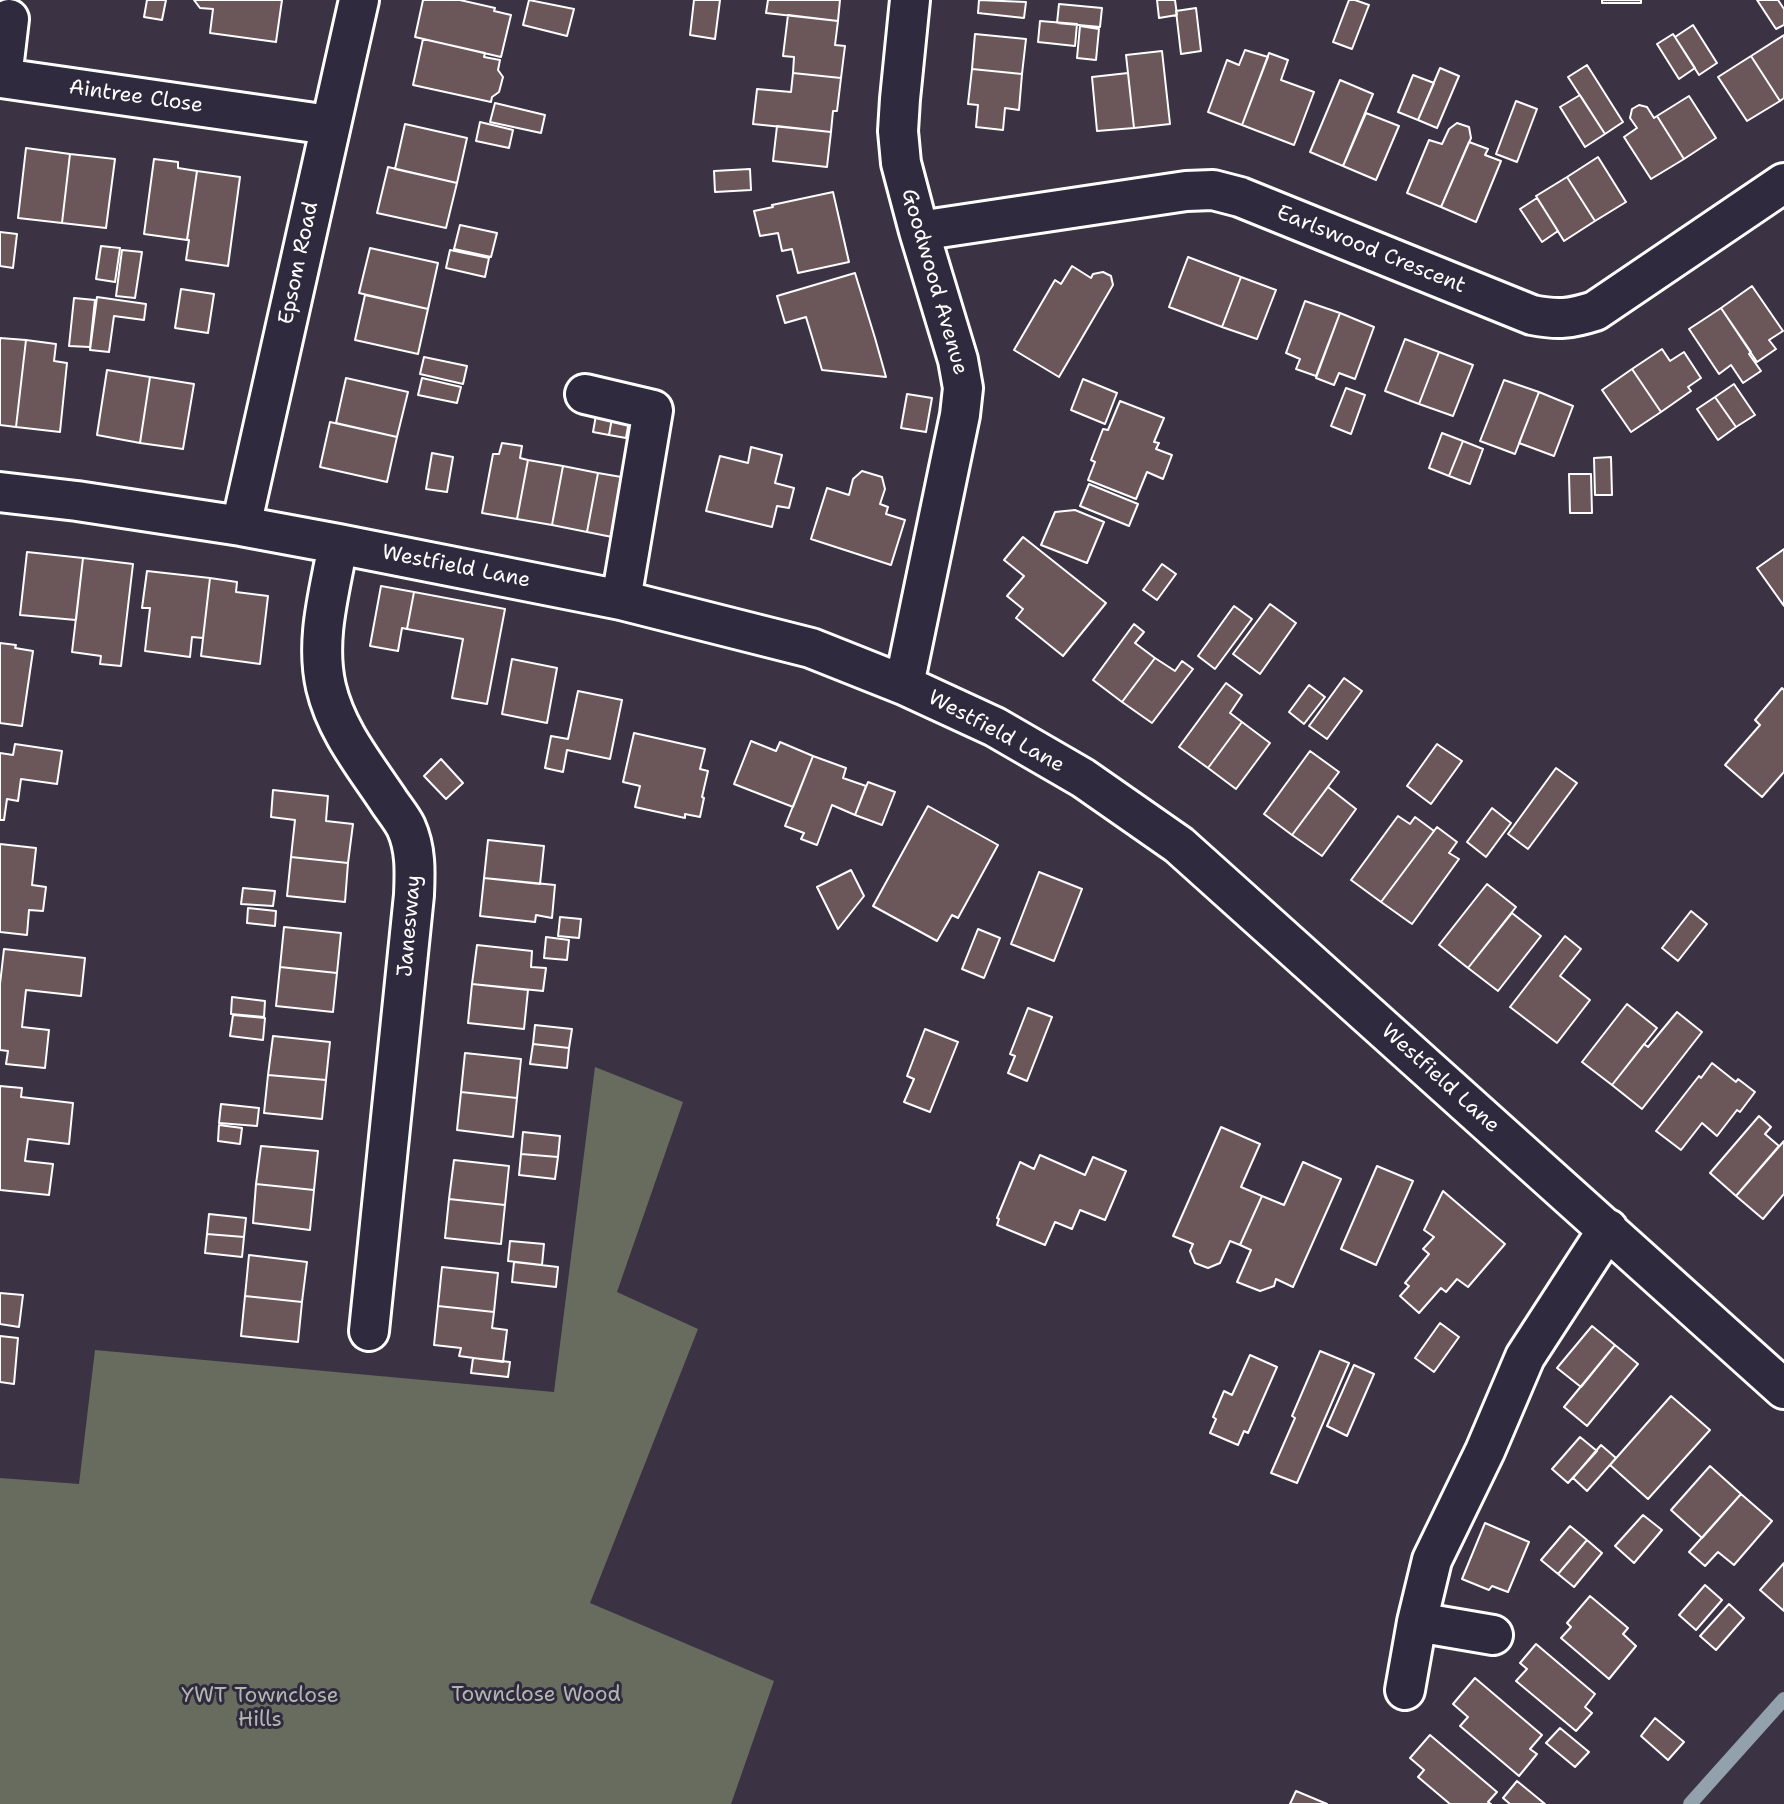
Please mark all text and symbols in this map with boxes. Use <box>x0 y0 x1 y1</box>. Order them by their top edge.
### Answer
street label: Aintree Close <box>67 75 205 119</box>
street label: Goodwood Avenue <box>895 186 973 378</box>
street label: Epsom Road <box>274 199 324 327</box>
street label: Earlswood Crescent <box>1273 201 1469 299</box>
street label: Westfield Lane <box>380 540 532 594</box>
street label: Westfield Lane <box>924 685 1068 779</box>
street label: Janesway <box>393 874 427 978</box>
street label: Westfield Lane <box>1376 1019 1504 1139</box>
park label: Townclose Wood <box>451 1683 621 1709</box>
park label: YWT Townclose Hills <box>181 1684 339 1734</box>

